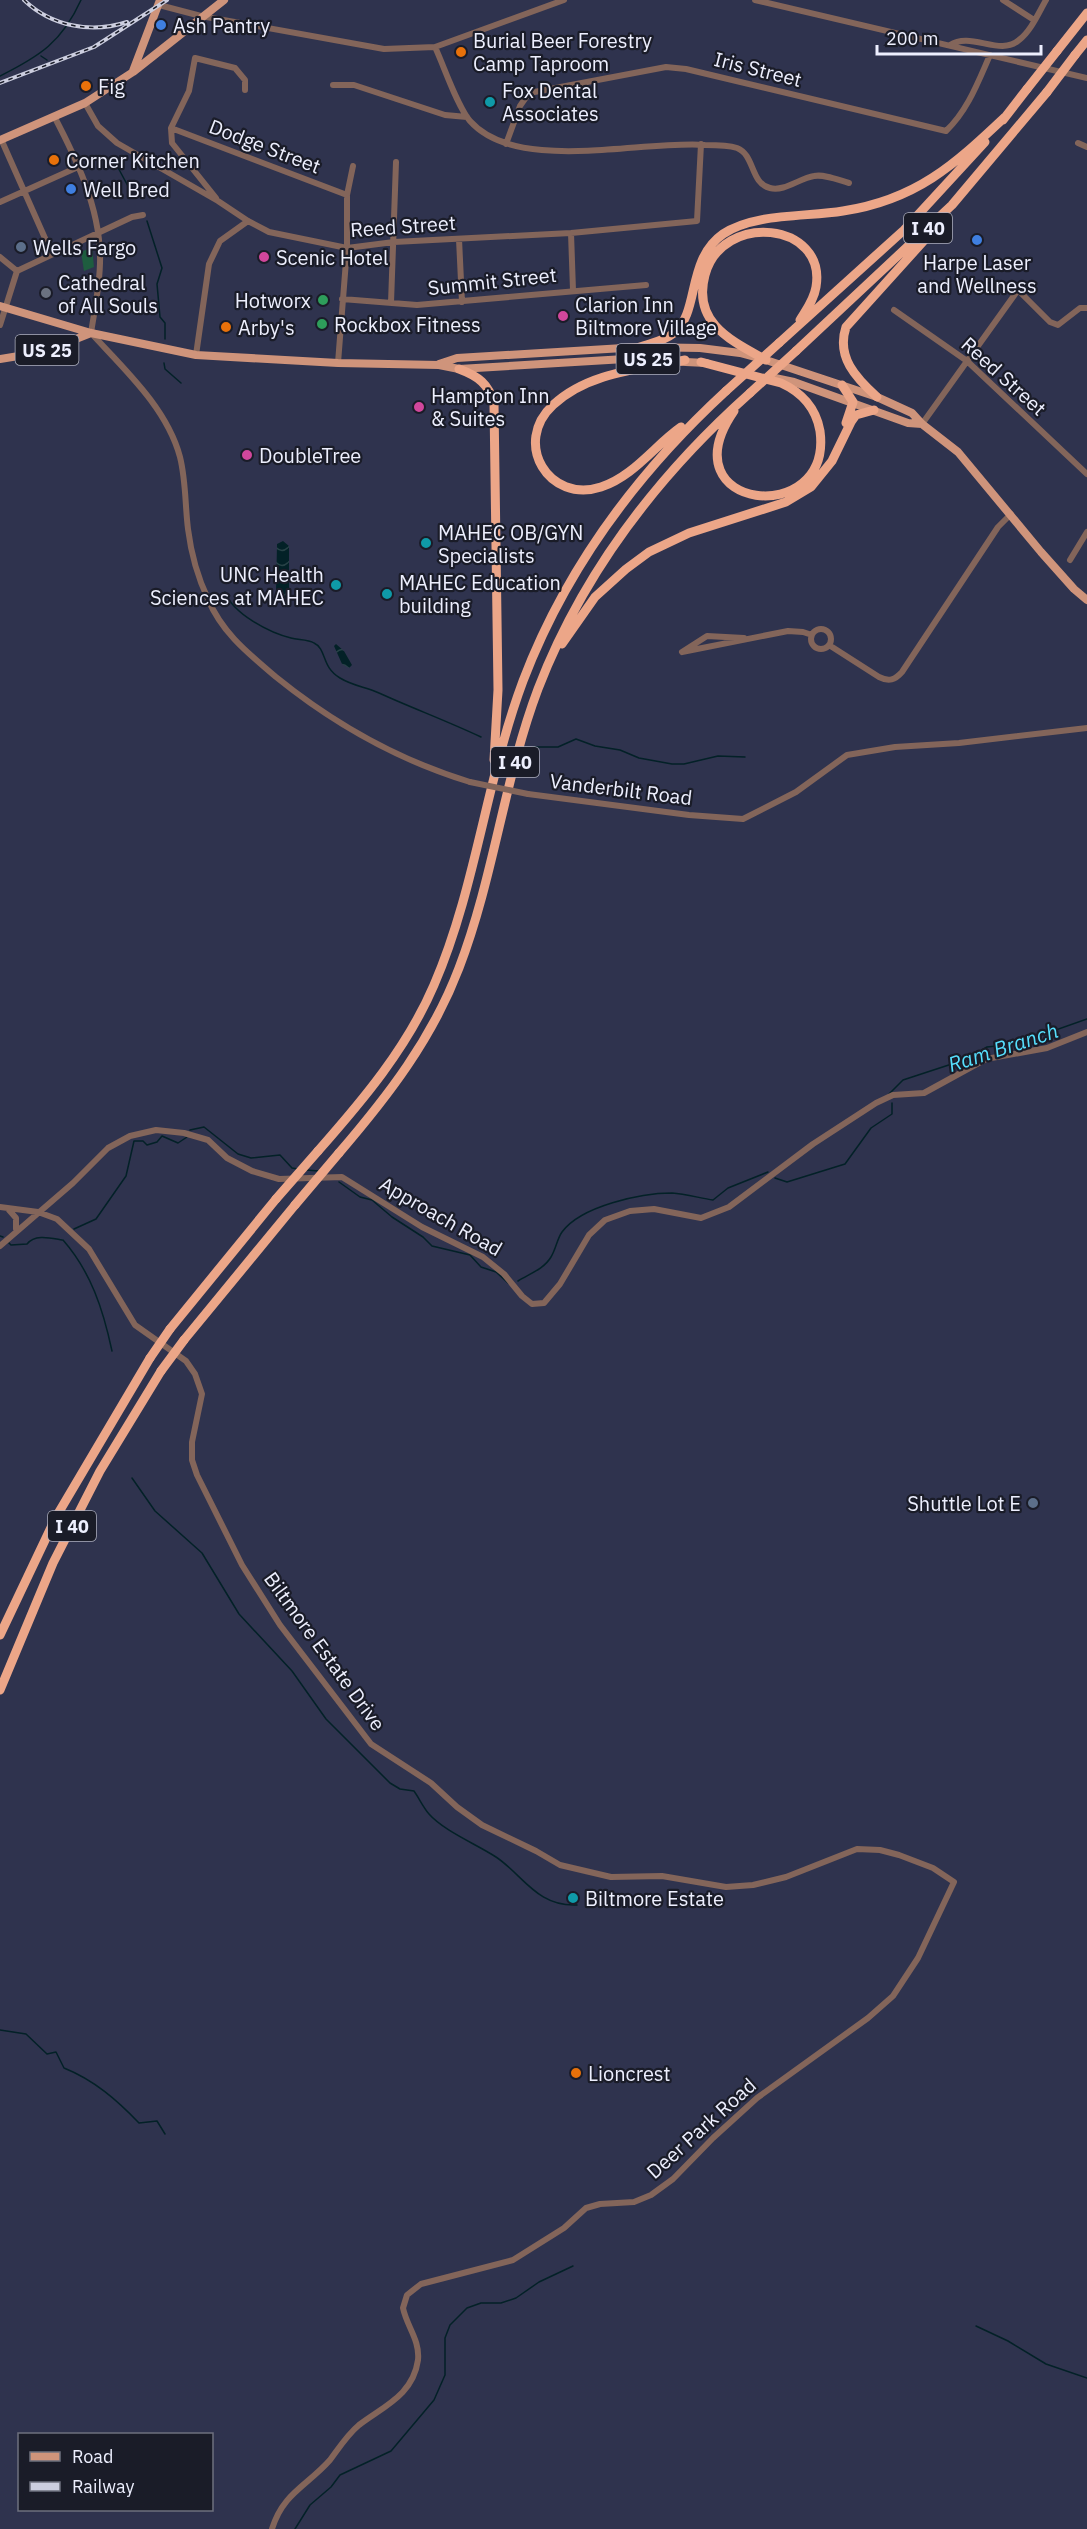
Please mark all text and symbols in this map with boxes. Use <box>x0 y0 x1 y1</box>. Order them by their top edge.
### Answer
place label: Ash Pantry <box>173 12 270 39</box>
marker: Ash Pantry <box>154 18 168 32</box>
scale bar <box>877 18 1040 56</box>
place label: Burial Beer Forestry Camp Taproom <box>473 27 652 77</box>
text: 200 m <box>886 27 938 50</box>
marker: Burial Beer Forestry Camp Taproom <box>454 45 468 59</box>
street label: Iris Street <box>711 45 805 93</box>
place label: Fig <box>98 73 125 100</box>
place label: Fox Dental Associates <box>502 77 599 127</box>
marker: Fig <box>79 79 93 93</box>
marker: Fox Dental Associates <box>483 95 497 109</box>
street label: Dodge Street <box>205 112 325 180</box>
place label: Corner Kitchen <box>66 147 200 174</box>
marker: Corner Kitchen <box>47 153 61 167</box>
place label: Well Bred <box>83 176 170 203</box>
marker: Well Bred <box>64 182 78 196</box>
street label: Reed Street <box>349 209 457 243</box>
road number: I 40 <box>904 213 952 243</box>
marker: Harpe Laser and Wellness <box>970 233 984 247</box>
place label: Wells Fargo <box>33 234 136 261</box>
marker: Wells Fargo <box>14 240 28 254</box>
place label: Scenic Hotel <box>276 244 388 271</box>
place label: Harpe Laser and Wellness <box>917 249 1037 299</box>
marker: Scenic Hotel <box>257 250 271 264</box>
street label: Summit Street <box>426 261 558 301</box>
place label: Cathedral of All Souls <box>58 269 158 319</box>
marker: Cathedral of All Souls <box>39 286 53 300</box>
place label: Hotworx <box>235 287 311 314</box>
place label: Clarion Inn Biltmore Village <box>575 291 717 341</box>
marker: Hotworx <box>316 293 330 307</box>
marker: Clarion Inn Biltmore Village <box>556 309 570 323</box>
place label: Rockbox Fitness <box>334 311 481 338</box>
place label: Arby's <box>238 314 295 341</box>
marker: Rockbox Fitness <box>315 317 329 331</box>
marker: Arby's <box>219 320 233 334</box>
street label: Reed Street <box>956 331 1052 421</box>
road number: US 25 <box>15 335 78 365</box>
road number: US 25 <box>616 344 680 374</box>
place label: Hampton Inn & Suites <box>431 382 550 432</box>
marker: Hampton Inn & Suites <box>412 400 426 414</box>
place label: DoubleTree <box>259 442 361 469</box>
marker: DoubleTree <box>240 448 254 462</box>
place label: MAHEC OB/GYN Specialists <box>438 519 584 569</box>
marker: MAHEC OB/GYN Specialists <box>419 536 433 550</box>
place label: UNC Health Sciences at MAHEC <box>150 561 324 611</box>
place label: MAHEC Education building <box>399 569 561 619</box>
marker: UNC Health Sciences at MAHEC <box>329 578 343 592</box>
marker: MAHEC Education building <box>380 587 394 601</box>
road number: I 40 <box>491 747 539 777</box>
street label: Vanderbilt Road <box>548 767 694 811</box>
water label: Ram Branch <box>944 1016 1062 1078</box>
street label: Approach Road <box>375 1170 507 1262</box>
place label: Shuttle Lot E <box>907 1490 1021 1517</box>
marker: Shuttle Lot E <box>1026 1496 1040 1510</box>
road number: I 40 <box>48 1511 96 1541</box>
street label: Biltmore Estate Drive <box>258 1566 392 1736</box>
place label: Biltmore Estate <box>585 1885 724 1912</box>
marker: Biltmore Estate <box>566 1891 580 1905</box>
place label: Lioncrest <box>588 2060 670 2087</box>
marker: Lioncrest <box>569 2066 583 2080</box>
street label: Deer Park Road <box>640 2072 762 2184</box>
legend <box>18 2433 213 2511</box>
text: Road <box>72 2445 113 2468</box>
text: Railway <box>72 2475 134 2498</box>

